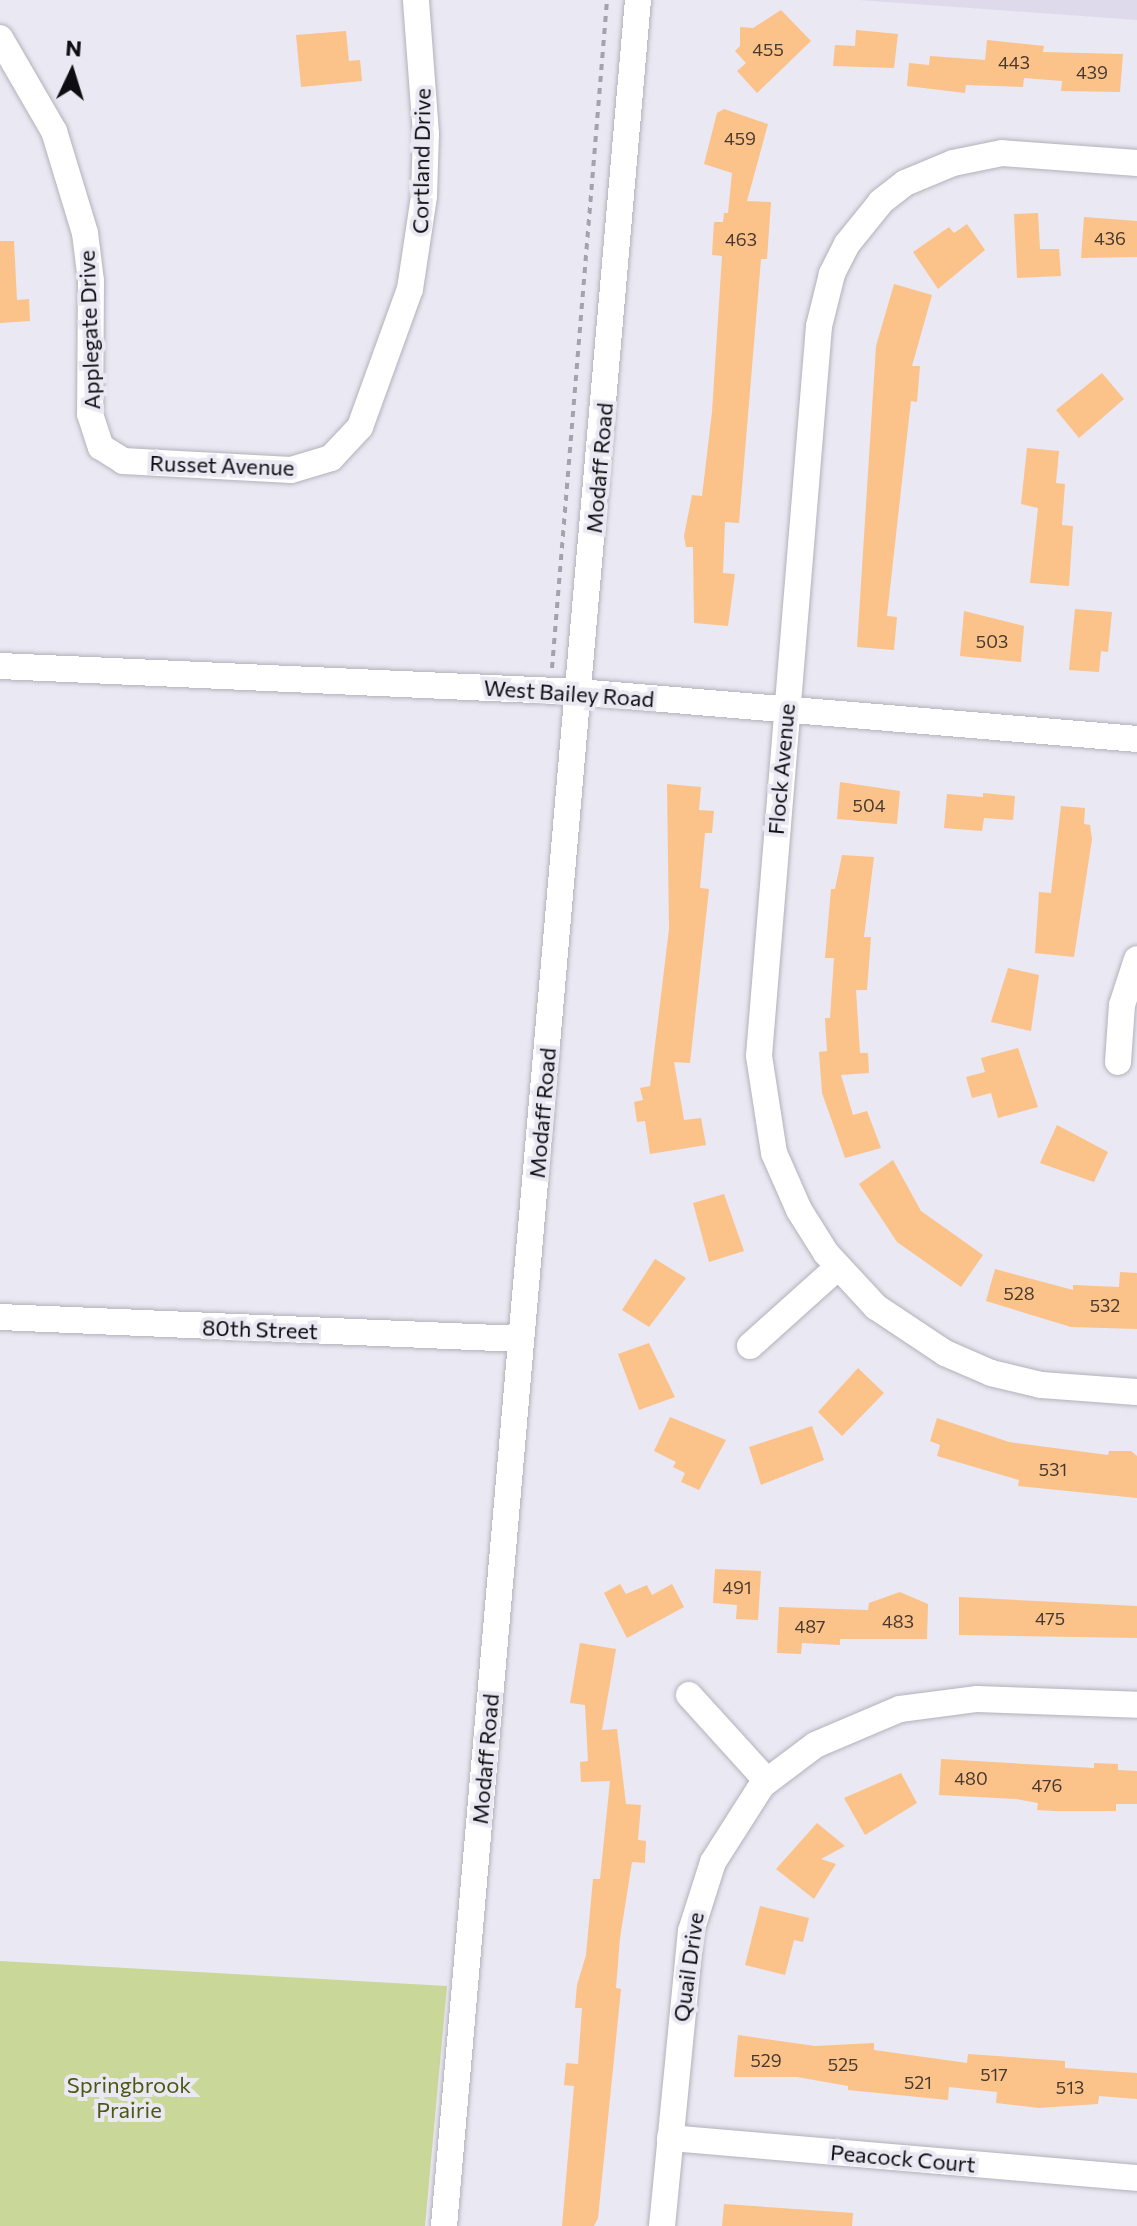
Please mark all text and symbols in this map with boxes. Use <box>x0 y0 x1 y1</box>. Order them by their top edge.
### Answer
north arrow <box>32 32 112 112</box>
text: N <box>65 34 83 62</box>
house number: 455 <box>752 38 784 60</box>
house number: 443 <box>998 51 1030 73</box>
house number: 439 <box>1076 61 1108 83</box>
street label: Cortland Drive <box>407 88 435 234</box>
house number: 459 <box>724 127 756 149</box>
house number: 436 <box>1094 227 1126 249</box>
house number: 463 <box>725 228 757 250</box>
street label: Applegate Drive <box>73 250 105 410</box>
street label: Modaff Road <box>580 402 618 534</box>
street label: Russet Avenue <box>149 449 295 481</box>
house number: 503 <box>976 630 1008 652</box>
street label: West Bailey Road <box>483 674 655 712</box>
street label: Flock Avenue <box>762 702 800 836</box>
house number: 504 <box>853 794 885 816</box>
street label: Modaff Road <box>523 1047 561 1179</box>
house number: 528 <box>1003 1282 1035 1304</box>
house number: 532 <box>1090 1294 1120 1316</box>
street label: 80th Street <box>202 1314 318 1344</box>
house number: 531 <box>1039 1458 1067 1480</box>
house number: 491 <box>722 1576 752 1598</box>
house number: 475 <box>1035 1607 1065 1629</box>
house number: 483 <box>882 1610 914 1632</box>
house number: 487 <box>794 1615 826 1637</box>
street label: Modaff Road <box>466 1693 504 1825</box>
house number: 480 <box>954 1767 988 1789</box>
house number: 476 <box>1032 1774 1062 1796</box>
street label: Quail Drive <box>667 1911 709 2023</box>
house number: 529 <box>750 2049 782 2071</box>
house number: 525 <box>828 2053 858 2075</box>
house number: 517 <box>980 2063 1008 2085</box>
park label: Springbrook Prairie <box>67 2071 191 2122</box>
house number: 521 <box>904 2071 932 2093</box>
house number: 513 <box>1056 2076 1084 2098</box>
street label: Peacock Court <box>829 2138 977 2178</box>

